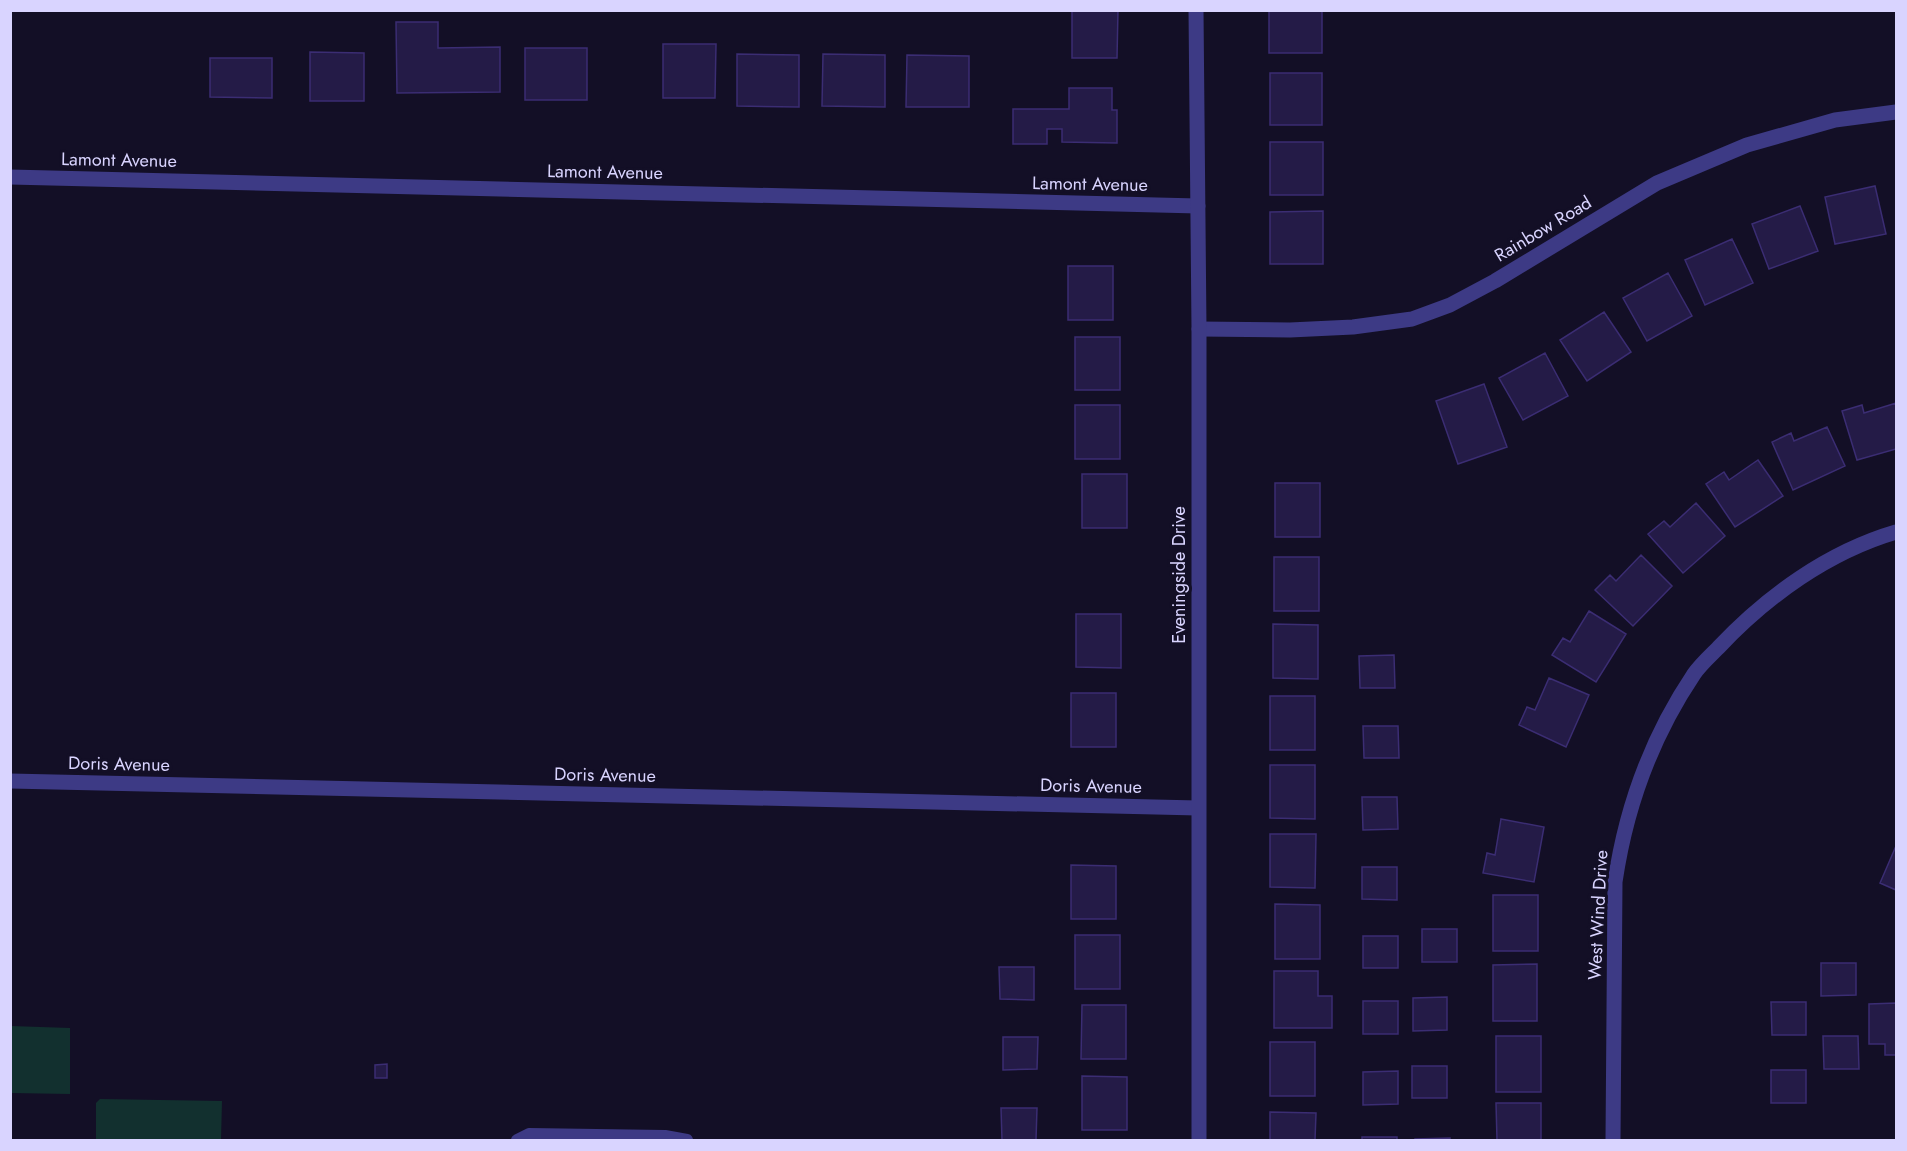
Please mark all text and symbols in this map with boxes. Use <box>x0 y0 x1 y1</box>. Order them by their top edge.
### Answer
street label: Lamont Avenue <box>61 146 177 174</box>
street label: Lamont Avenue <box>547 158 663 186</box>
street label: Lamont Avenue <box>1032 170 1148 198</box>
street label: Rainbow Road <box>1490 190 1596 268</box>
street label: Eveningside Drive <box>1166 506 1192 644</box>
street label: Doris Avenue <box>68 750 170 778</box>
street label: Doris Avenue <box>554 761 656 789</box>
street label: Doris Avenue <box>1040 772 1142 800</box>
street label: West Wind Drive <box>1582 849 1614 981</box>

